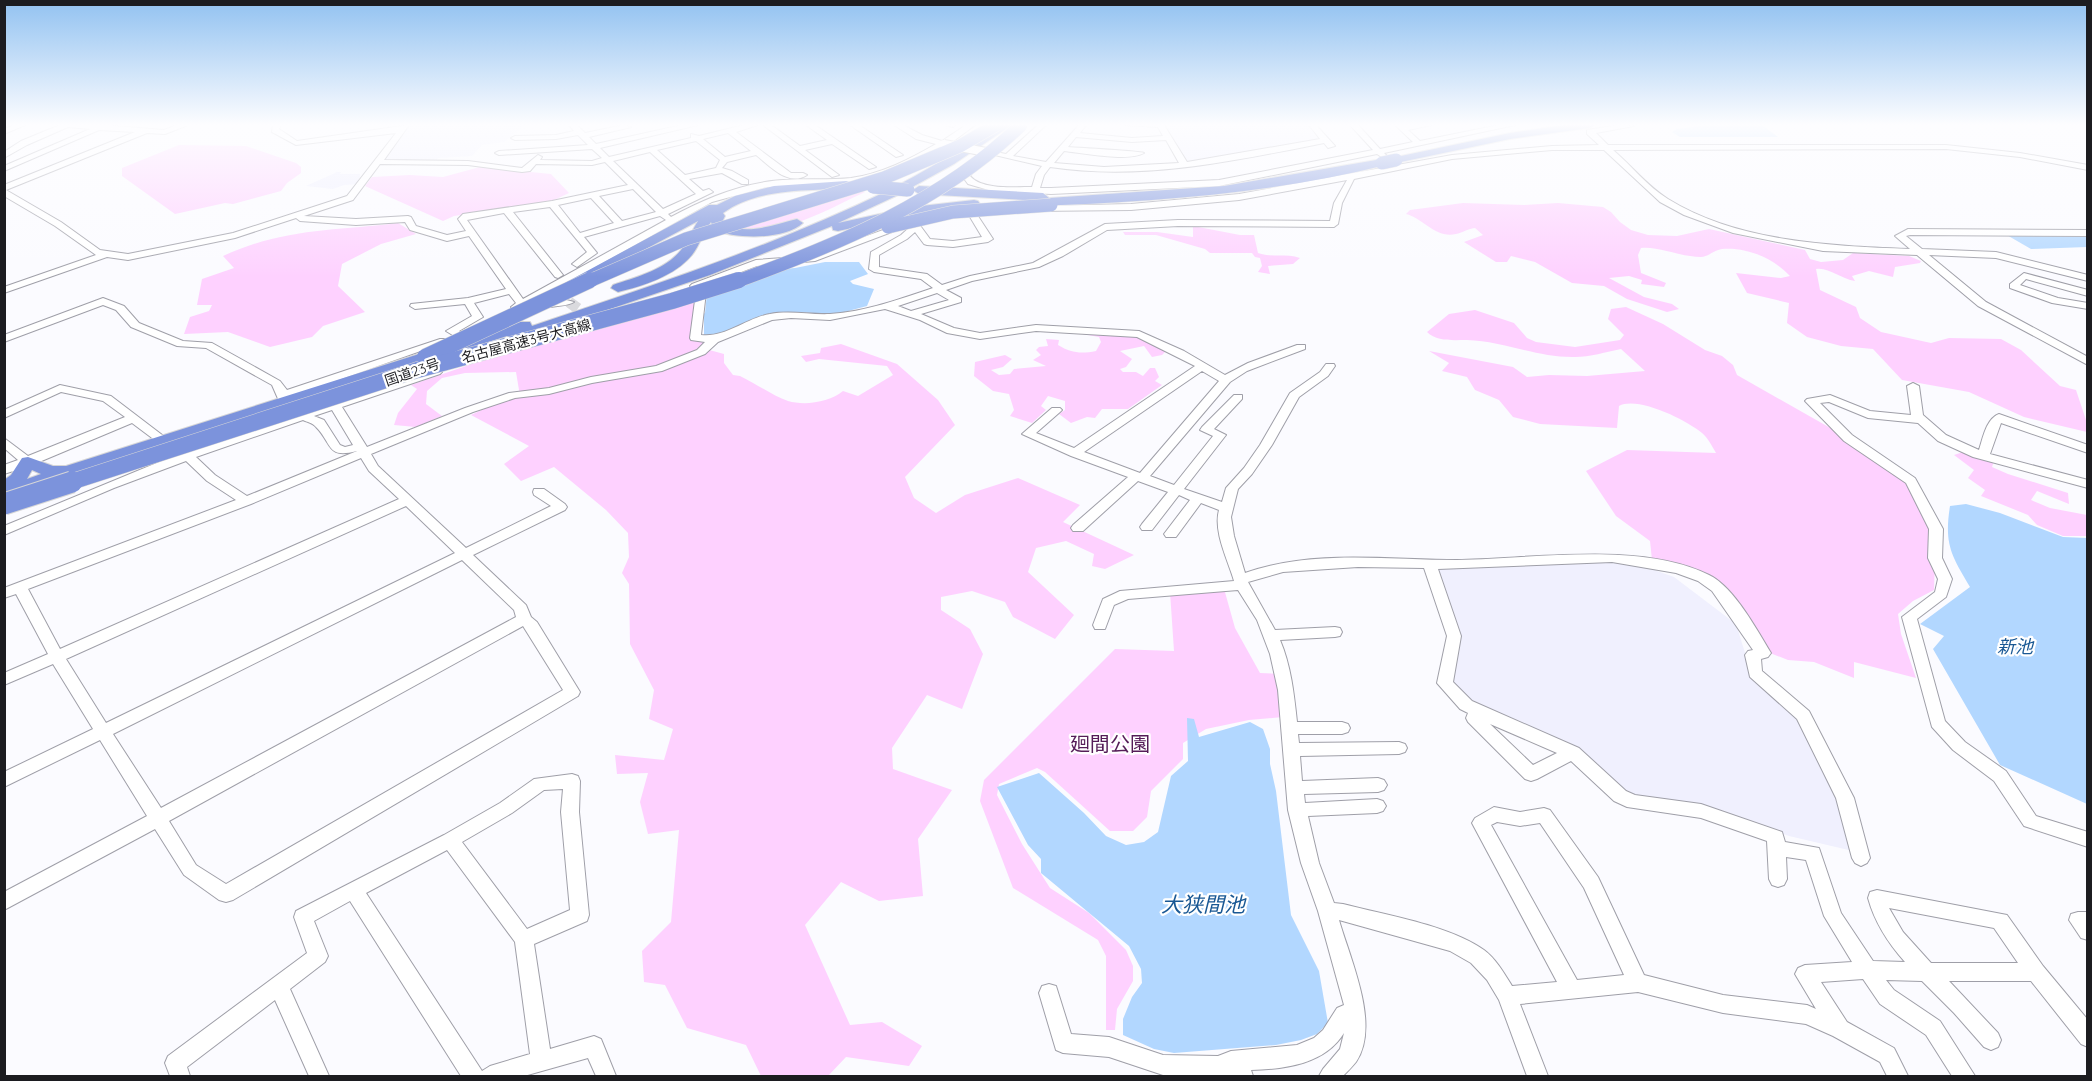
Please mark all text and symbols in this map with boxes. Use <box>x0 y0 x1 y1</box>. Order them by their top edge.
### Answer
street label: 名古屋高速3号大高線 <box>459 315 593 367</box>
street label: 国道23号 <box>382 354 442 390</box>
water label: 新池 <box>1997 635 2035 658</box>
park label: 廻間公園 <box>1070 731 1150 756</box>
water label: 大狭間池 <box>1161 891 1247 917</box>

